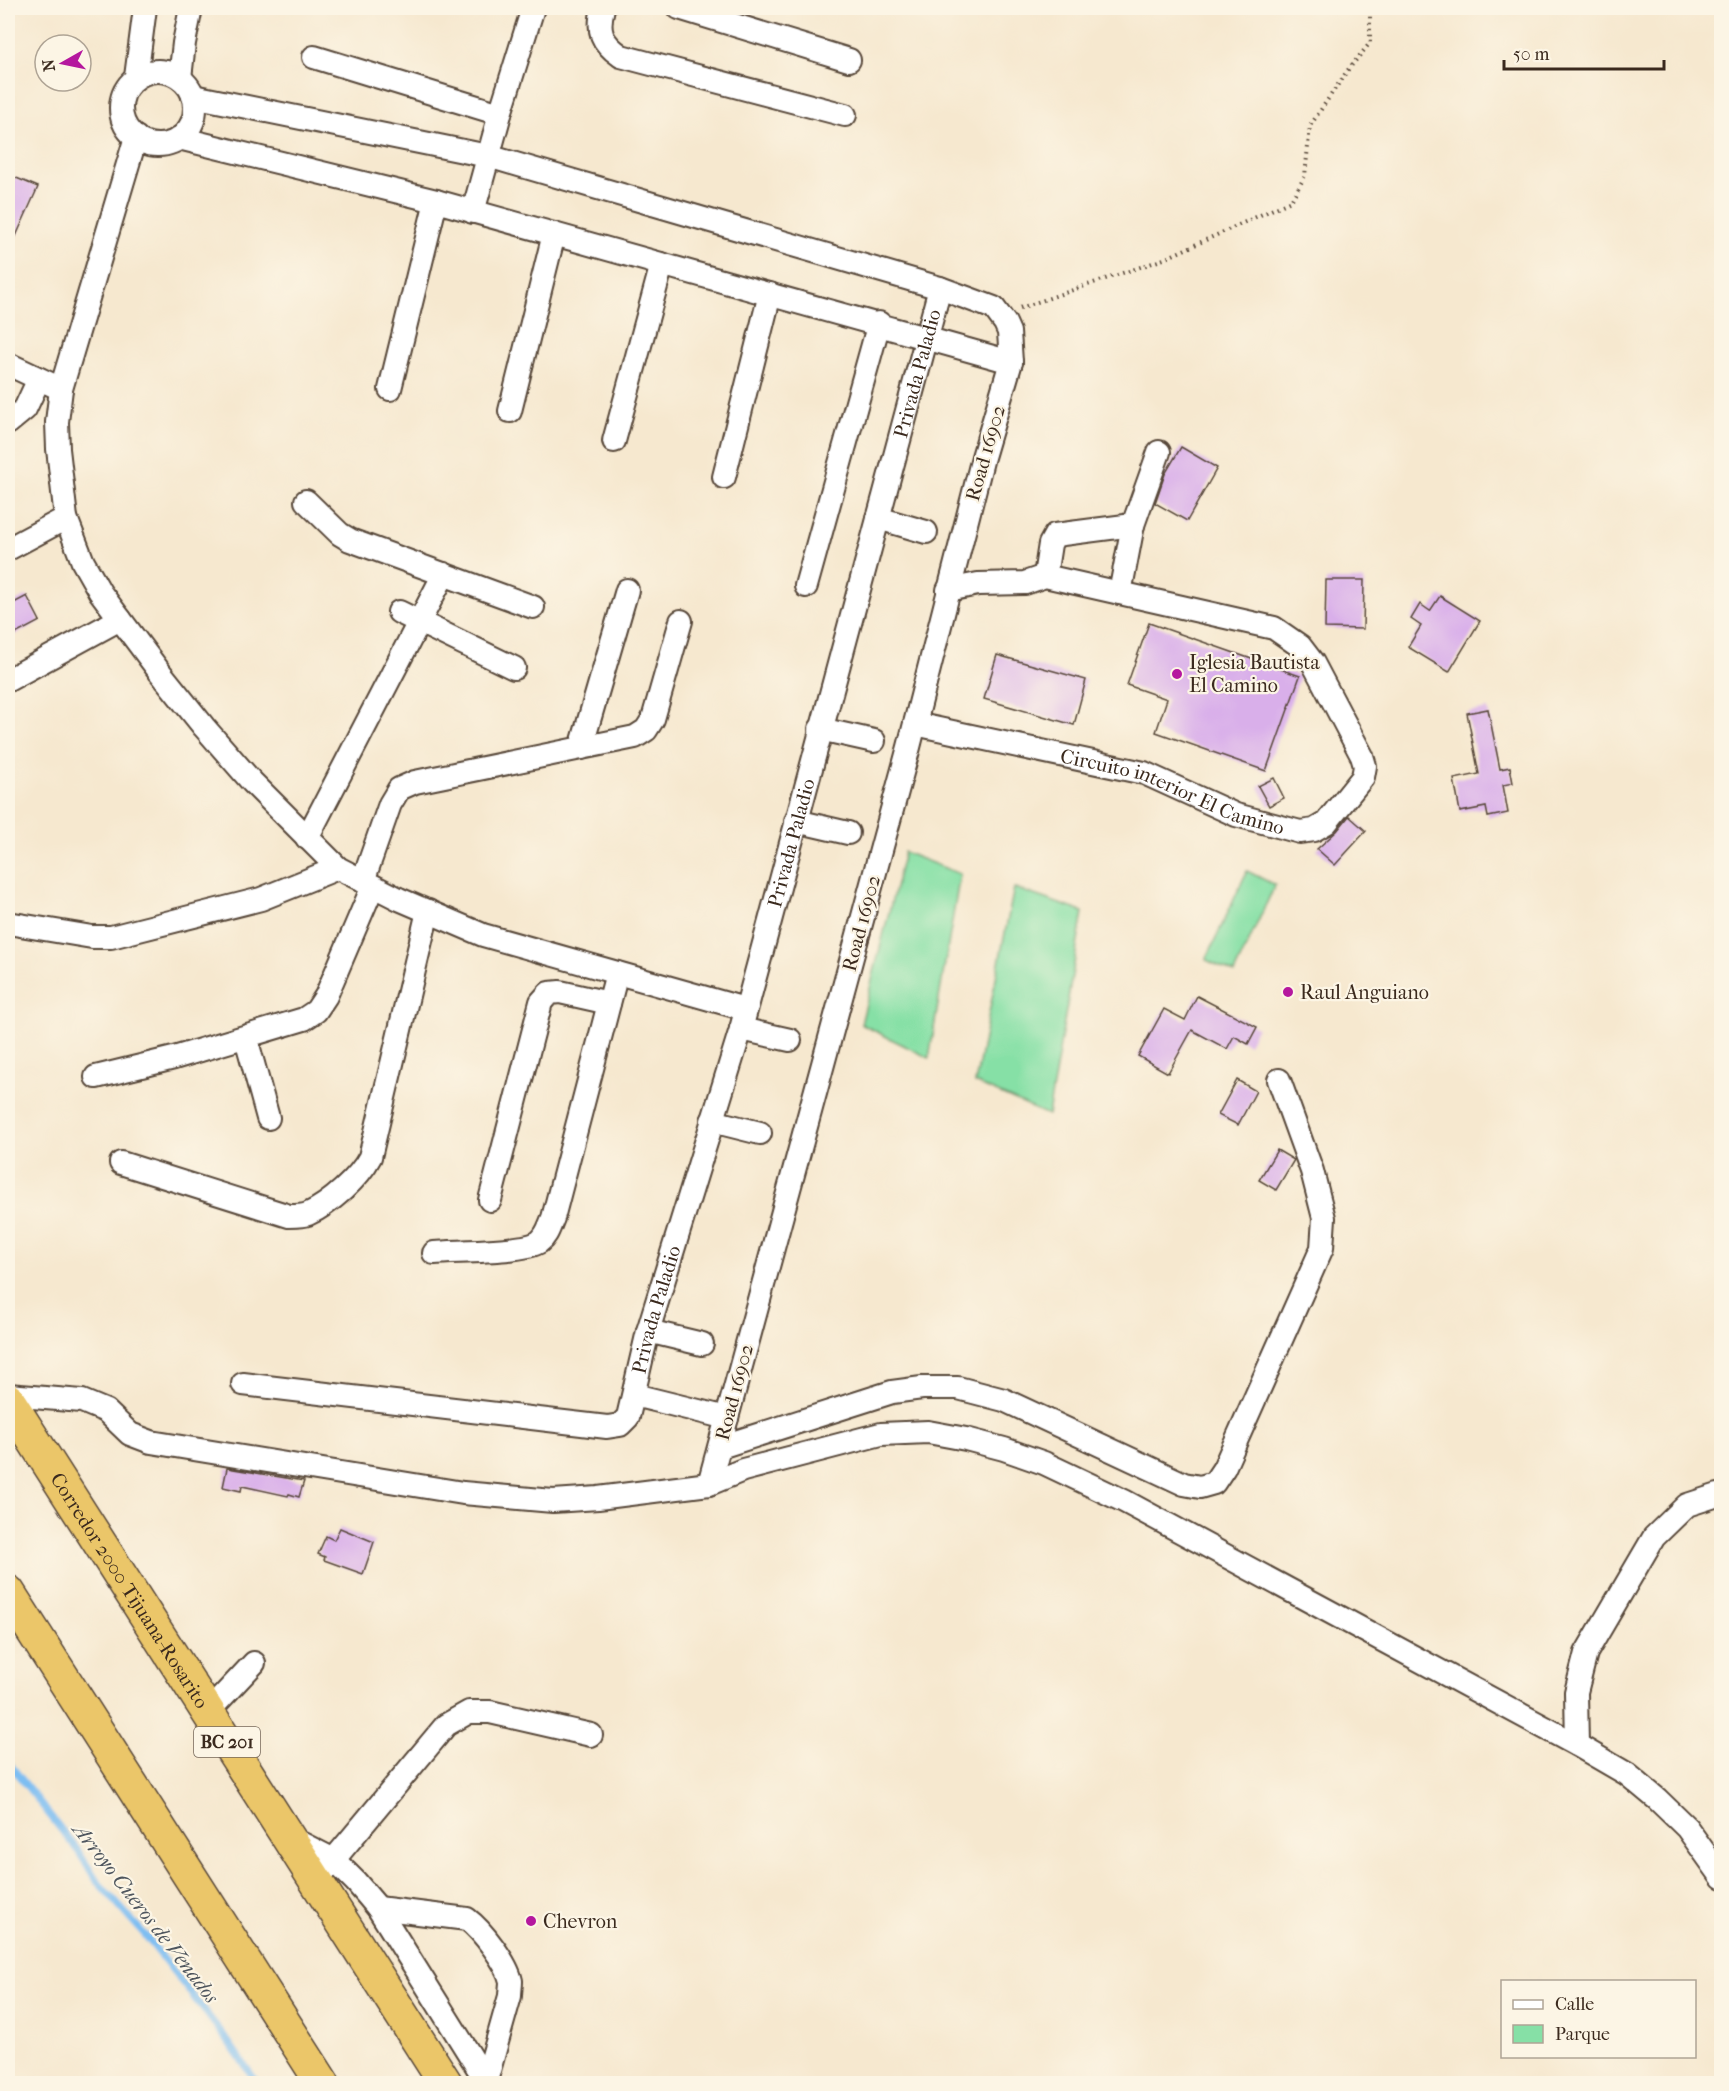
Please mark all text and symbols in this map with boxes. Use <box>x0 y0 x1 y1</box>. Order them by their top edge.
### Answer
north arrow <box>33 33 93 93</box>
scale bar <box>1504 33 1664 71</box>
text: 50 m <box>1513 44 1550 65</box>
text: N <box>38 57 59 73</box>
street label: Privada Paladio <box>889 307 946 441</box>
street label: Road 16902 <box>961 403 1010 504</box>
place label: Iglesia Bautista El Camino <box>1189 651 1320 697</box>
marker: Iglesia Bautista El Camino <box>1170 667 1184 681</box>
street label: Circuito interior El Camino <box>1058 744 1287 839</box>
street label: Privada Paladio <box>763 776 820 910</box>
street label: Road 16902 <box>838 873 885 974</box>
place label: Raul Anguiano <box>1300 981 1429 1004</box>
marker: Raul Anguiano <box>1281 985 1295 999</box>
street label: Privada Paladio <box>627 1243 686 1376</box>
street label: Road 16902 <box>711 1342 758 1443</box>
street label: Corredor 2000 Tijuana-Rosarito <box>46 1469 213 1713</box>
road number: BC 201 <box>194 1727 260 1757</box>
water label: Arroyo Cueros de Venados <box>66 1816 224 2008</box>
place label: Chevron <box>543 1910 618 1933</box>
marker: Chevron <box>524 1914 538 1928</box>
legend <box>1501 1980 1696 2058</box>
text: Calle <box>1555 1994 1594 2015</box>
text: Parque <box>1555 2024 1610 2045</box>

